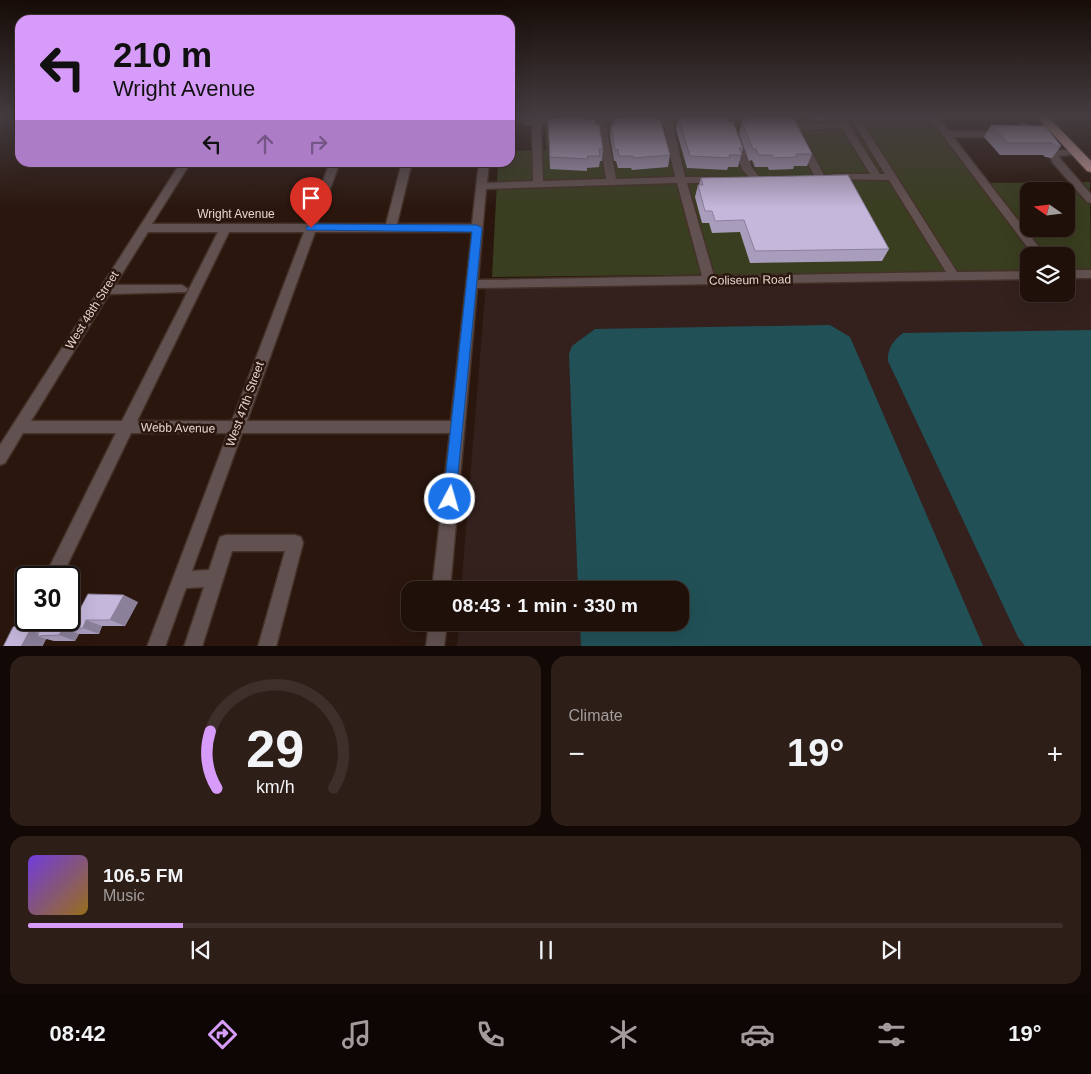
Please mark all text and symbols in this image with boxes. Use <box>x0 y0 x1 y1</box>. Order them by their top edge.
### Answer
icon: left <box>30 35 95 100</box>
text: 210 m <box>113 35 212 74</box>
text: Wright Avenue <box>113 76 255 101</box>
icon: left <box>198 130 226 158</box>
icon: ahead <box>251 130 279 158</box>
icon: right <box>304 130 332 158</box>
pin <box>290 177 332 228</box>
north arrow <box>1020 182 1075 238</box>
map controls <box>1020 182 1075 302</box>
icon: arrive <box>297 184 325 212</box>
street label: Wright Avenue <box>197 207 275 221</box>
button: layers <box>1020 247 1075 302</box>
street label: West 48th Street <box>62 268 122 352</box>
street label: Coliseum Road <box>709 272 791 288</box>
street label: West 47th Street <box>223 359 267 448</box>
street label: Webb Avenue <box>141 420 216 436</box>
position arrow <box>423 472 475 524</box>
speed limit sign: 30 <box>15 566 80 631</box>
text: 08:43 · 1 min · 330 m <box>452 595 638 616</box>
text: Climate <box>569 707 623 724</box>
text: 29 <box>246 720 304 778</box>
text: 19° <box>787 732 844 774</box>
text: − <box>569 738 585 769</box>
text: + <box>1047 738 1063 769</box>
text: km/h <box>256 777 295 797</box>
text: 106.5 FM <box>103 865 183 886</box>
text: Music <box>103 887 145 904</box>
icon: previous <box>187 936 215 964</box>
icon: pause <box>532 936 560 964</box>
icon: next <box>877 936 905 964</box>
icon: directions <box>205 1017 240 1052</box>
icon: music <box>339 1017 374 1052</box>
icon: phone <box>473 1017 508 1052</box>
icon: climate <box>606 1017 641 1052</box>
icon: car <box>740 1017 775 1052</box>
icon: filters <box>874 1017 909 1052</box>
text: 08:42 <box>49 1021 106 1046</box>
text: 19° <box>1008 1021 1041 1046</box>

